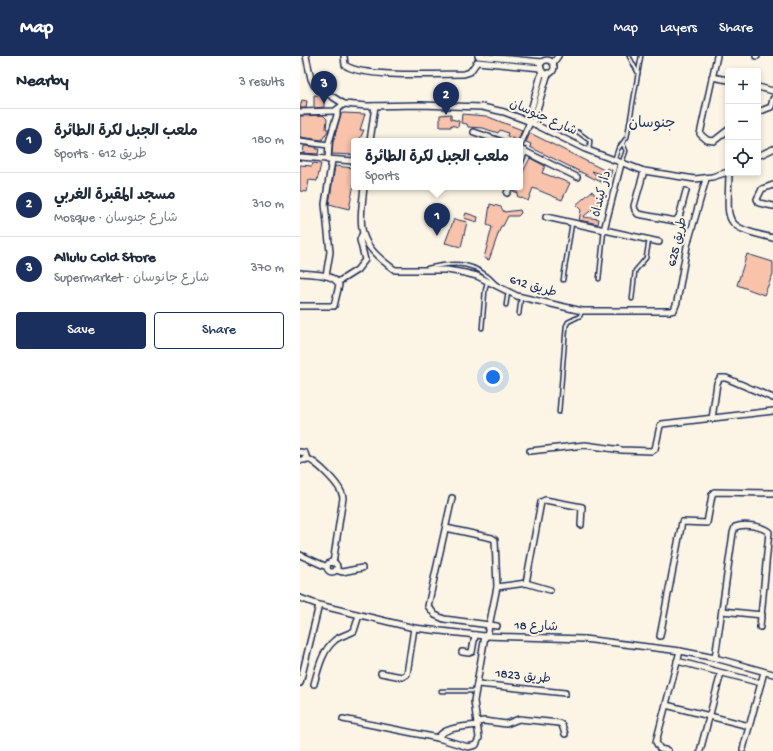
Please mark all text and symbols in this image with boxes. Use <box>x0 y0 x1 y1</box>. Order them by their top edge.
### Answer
text: Map <box>20 17 53 40</box>
text: Map <box>614 20 638 37</box>
text: Layers <box>660 20 697 37</box>
text: Share <box>719 20 753 37</box>
map controls <box>725 68 761 176</box>
button: + <box>725 68 761 104</box>
pin: 3 <box>311 71 337 104</box>
text: Nearby <box>16 72 69 92</box>
text: 3 results <box>239 75 284 90</box>
pin: 2 <box>433 82 459 115</box>
street label: شارع جنوسان <box>507 96 579 140</box>
button: − <box>725 104 761 140</box>
district label: جنوسان <box>628 115 676 133</box>
text: ملعب الجبل لكرة الطائرة <box>54 123 198 141</box>
text: 1 <box>26 133 32 148</box>
text: 180 m <box>252 133 284 148</box>
popup <box>351 138 523 190</box>
button: locate <box>725 140 761 176</box>
text: Sports · طريق 612 <box>54 147 147 162</box>
text: ملعب الجبل لكرة الطائرة <box>365 149 509 167</box>
text: Sports <box>365 169 399 184</box>
street label: دار كينداه <box>589 169 615 219</box>
text: مسجد المقبرة الغربي <box>54 187 175 205</box>
text: 2 <box>26 197 32 212</box>
text: 310 m <box>252 197 284 212</box>
pin: 1 <box>424 203 450 236</box>
text: Mosque · شارع جنوسان <box>54 211 177 226</box>
street label: طريق 625 <box>665 216 691 268</box>
text: Allulu Cold Store <box>54 249 156 267</box>
text: 3 <box>26 261 32 276</box>
text: 370 m <box>251 261 284 276</box>
text: Supermarket · شارع جانوسان <box>54 271 209 286</box>
street label: طريق 612 <box>508 273 558 301</box>
button: Save <box>16 312 146 349</box>
button: Share <box>154 312 284 349</box>
your location <box>483 367 503 387</box>
street label: شارع 18 <box>513 619 558 635</box>
street label: طريق 1823 <box>493 667 552 687</box>

